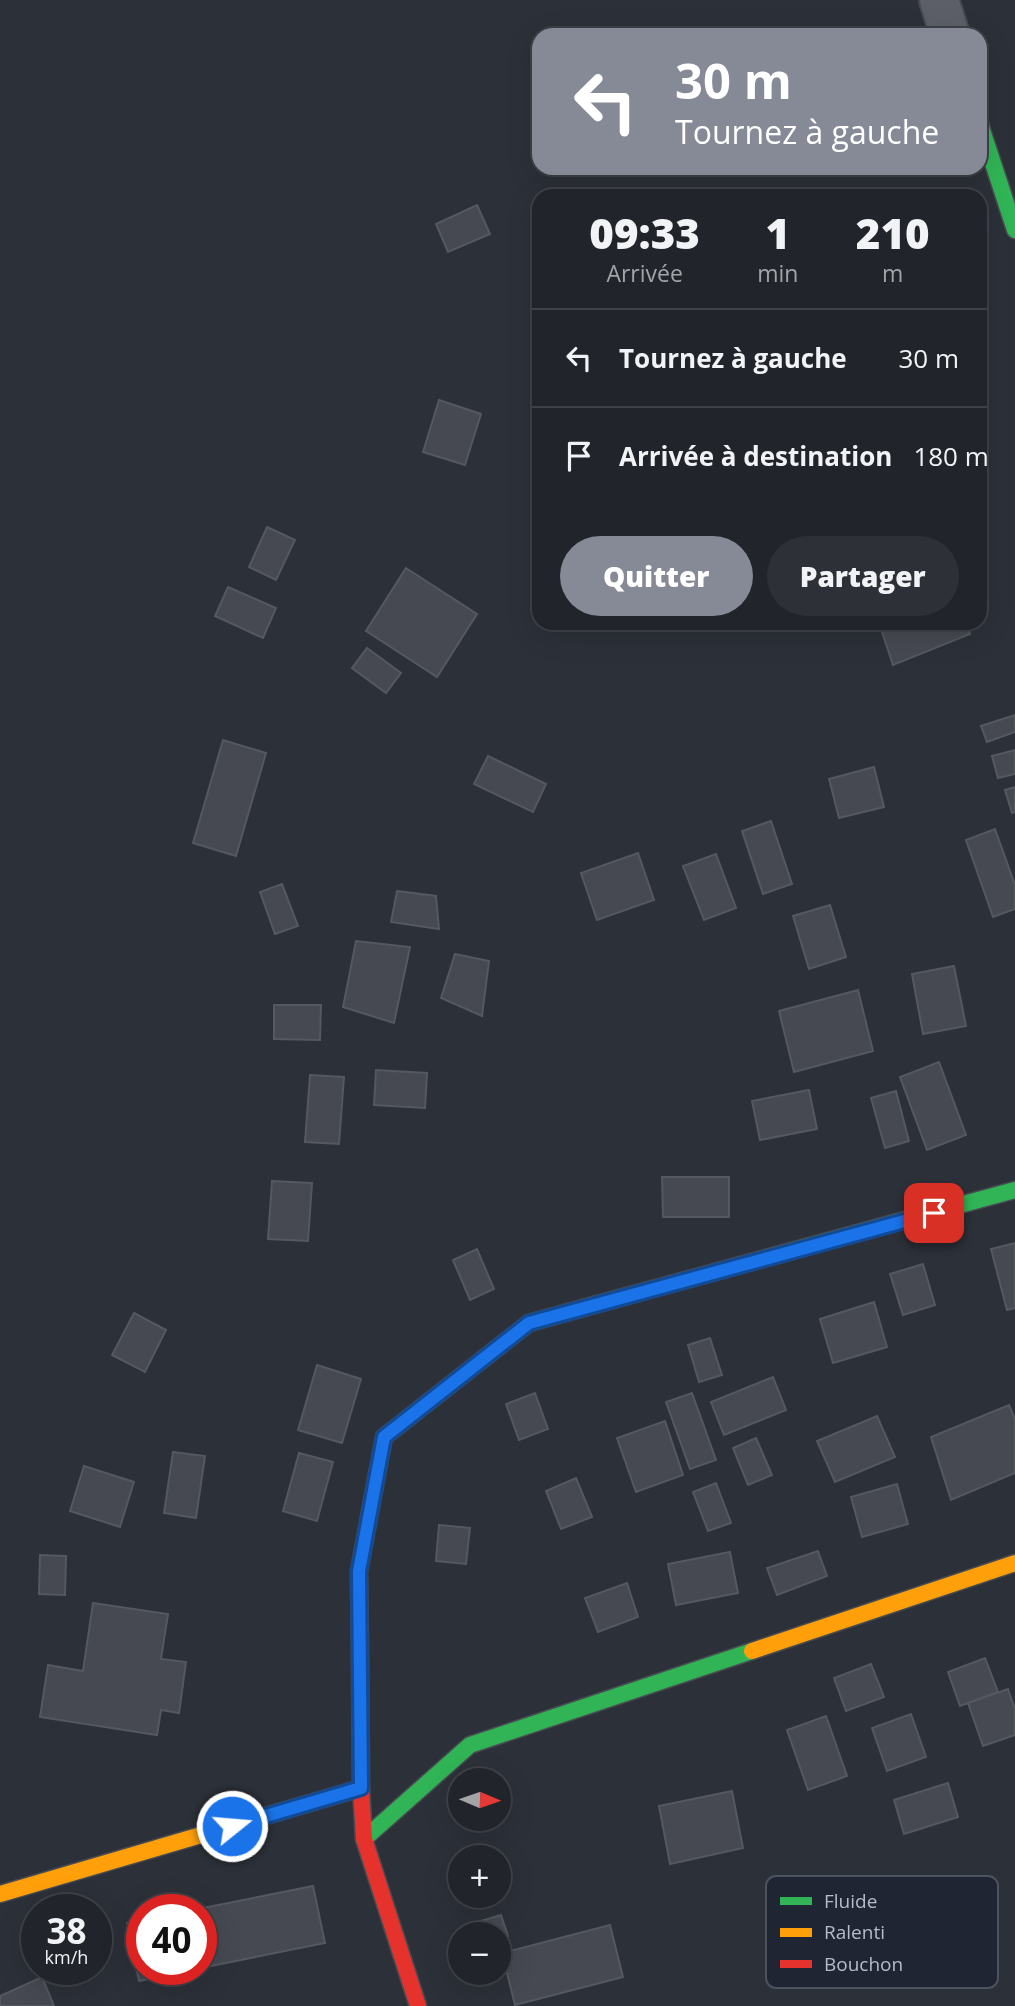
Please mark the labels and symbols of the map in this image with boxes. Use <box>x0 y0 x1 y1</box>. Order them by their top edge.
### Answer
pin <box>904 1183 964 1243</box>
north arrow <box>448 1768 511 1830</box>
position arrow <box>195 1789 269 1863</box>
legend <box>766 1876 998 1988</box>
text: Fluide <box>824 1888 877 1914</box>
speed limit sign: 40 <box>126 1894 217 1985</box>
text: Ralenti <box>824 1919 885 1945</box>
text: Bouchon <box>824 1951 903 1977</box>

